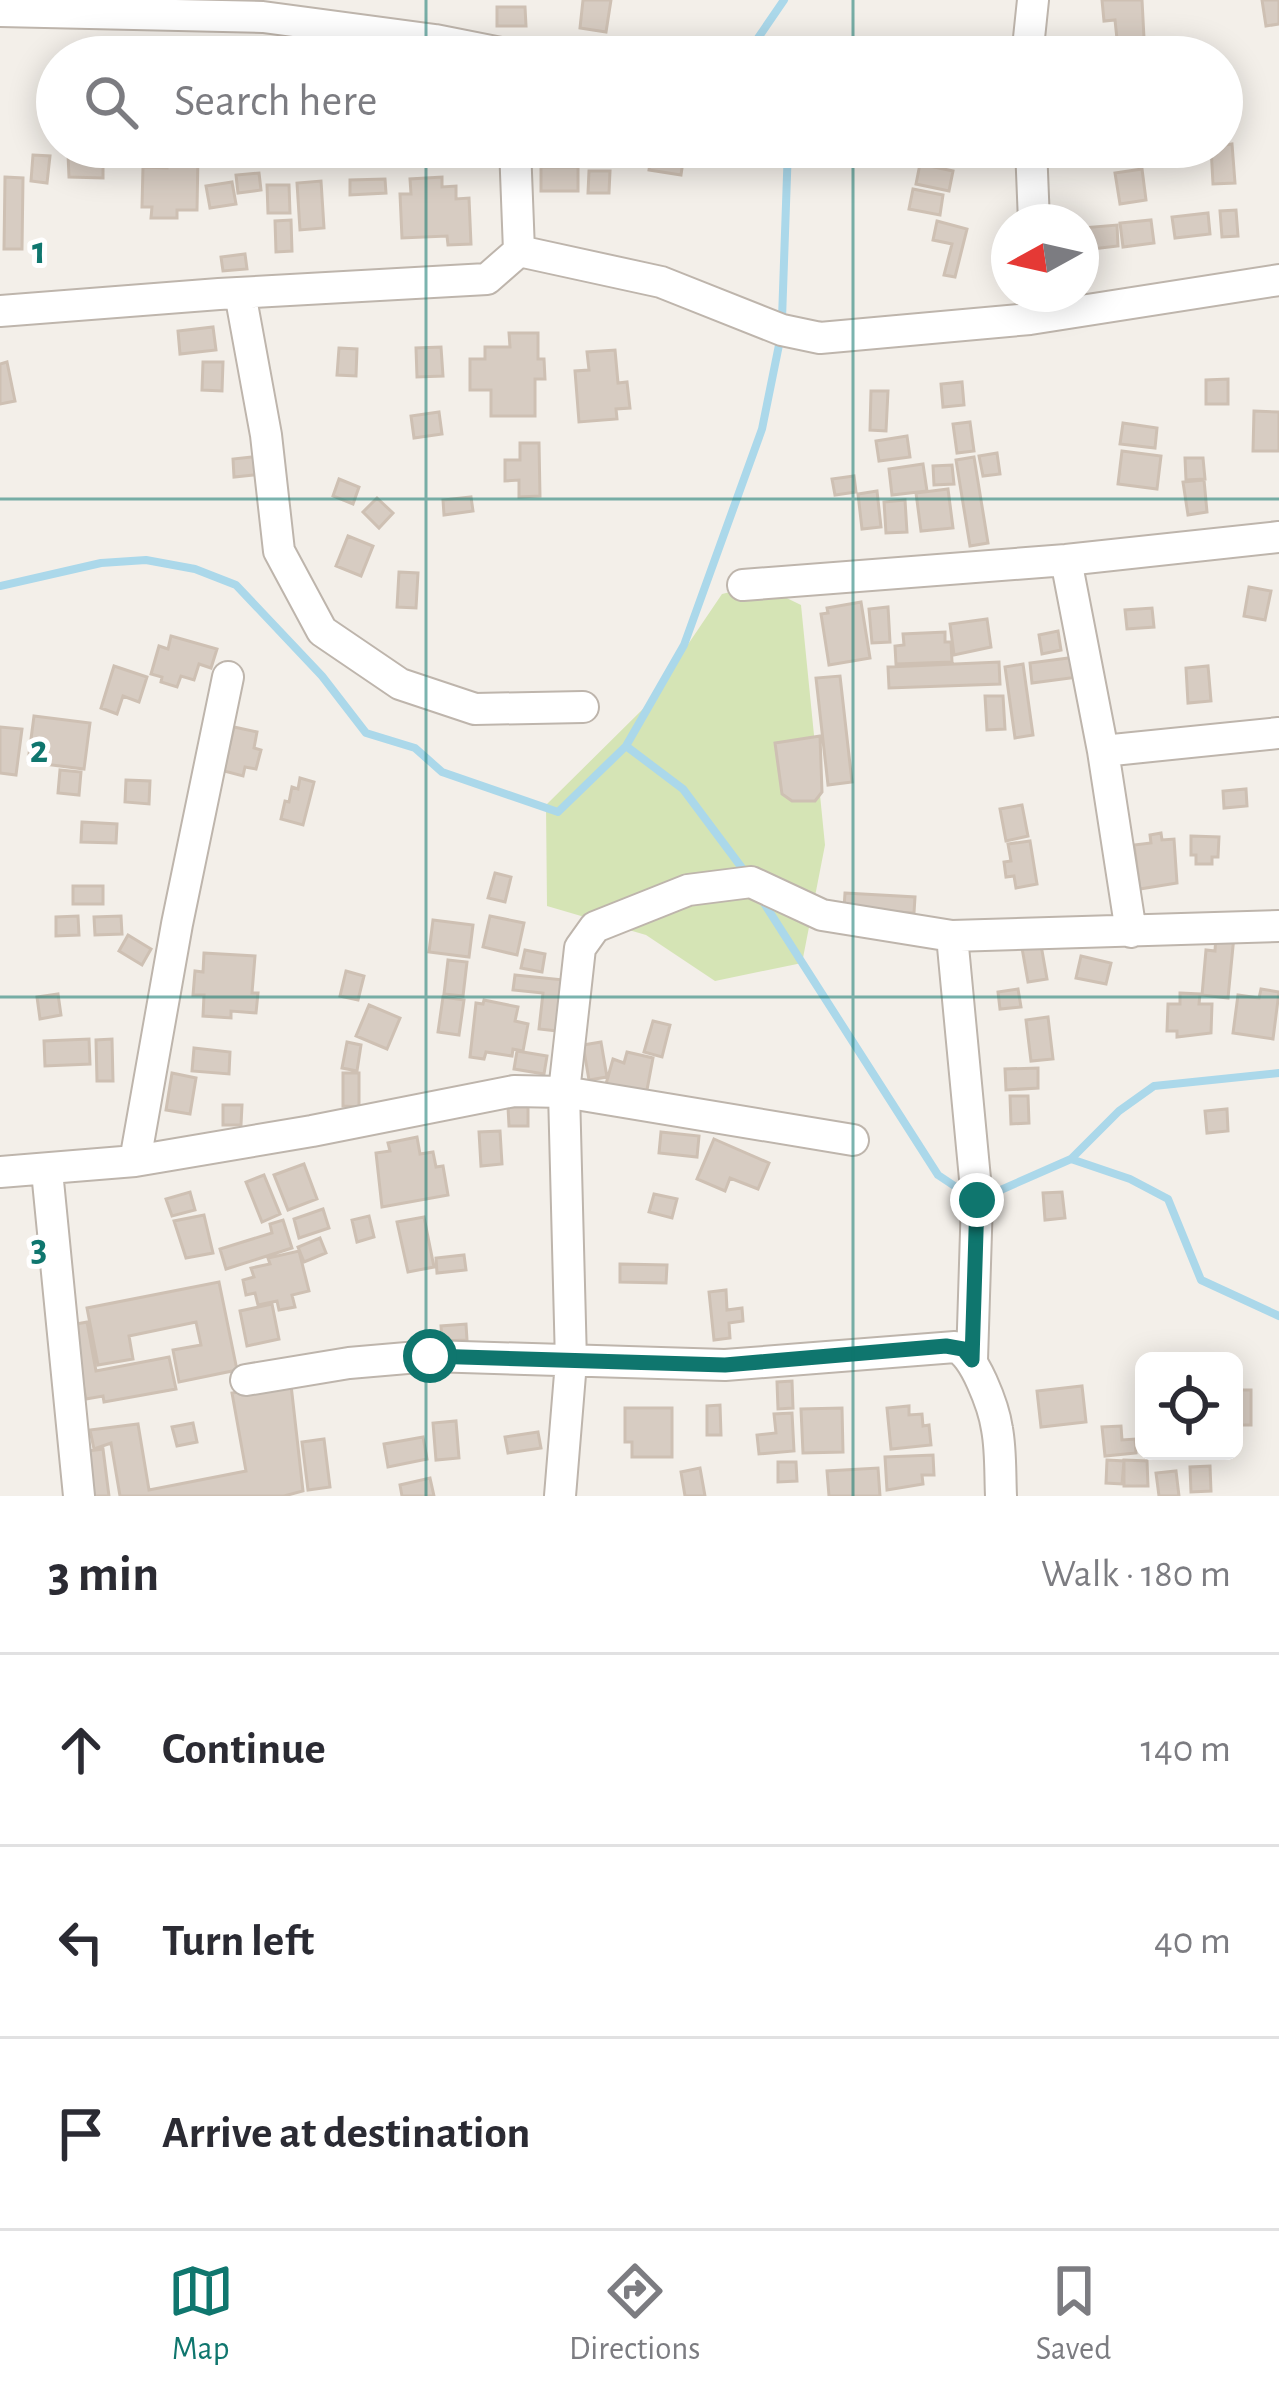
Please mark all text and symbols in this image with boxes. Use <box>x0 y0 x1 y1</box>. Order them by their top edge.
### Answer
search box <box>36 36 1243 168</box>
icon: search <box>78 69 144 135</box>
text: Search here <box>174 79 377 124</box>
north arrow <box>991 204 1099 312</box>
text: 1 <box>32 232 46 271</box>
text: 2 <box>30 731 48 770</box>
route end <box>950 1173 1004 1227</box>
text: 3 <box>31 1229 47 1268</box>
route start <box>403 1329 457 1383</box>
map controls <box>1135 1352 1243 1460</box>
button: locate <box>1135 1352 1243 1460</box>
text: 3 min <box>48 1549 159 1600</box>
text: Walk · 180 m <box>1041 1555 1231 1594</box>
icon: ahead <box>48 1717 114 1783</box>
text: Continue <box>162 1727 326 1772</box>
text: 140 m <box>1141 1730 1231 1769</box>
icon: left <box>48 1909 114 1975</box>
text: Turn left <box>162 1919 314 1964</box>
text: 40 m <box>1154 1922 1231 1961</box>
icon: arrive <box>48 2101 114 2167</box>
text: Arrive at destination <box>162 2111 530 2156</box>
tab: Map <box>168 2258 234 2370</box>
tab: Directions <box>569 2258 700 2370</box>
tab: Saved <box>1036 2258 1111 2370</box>

